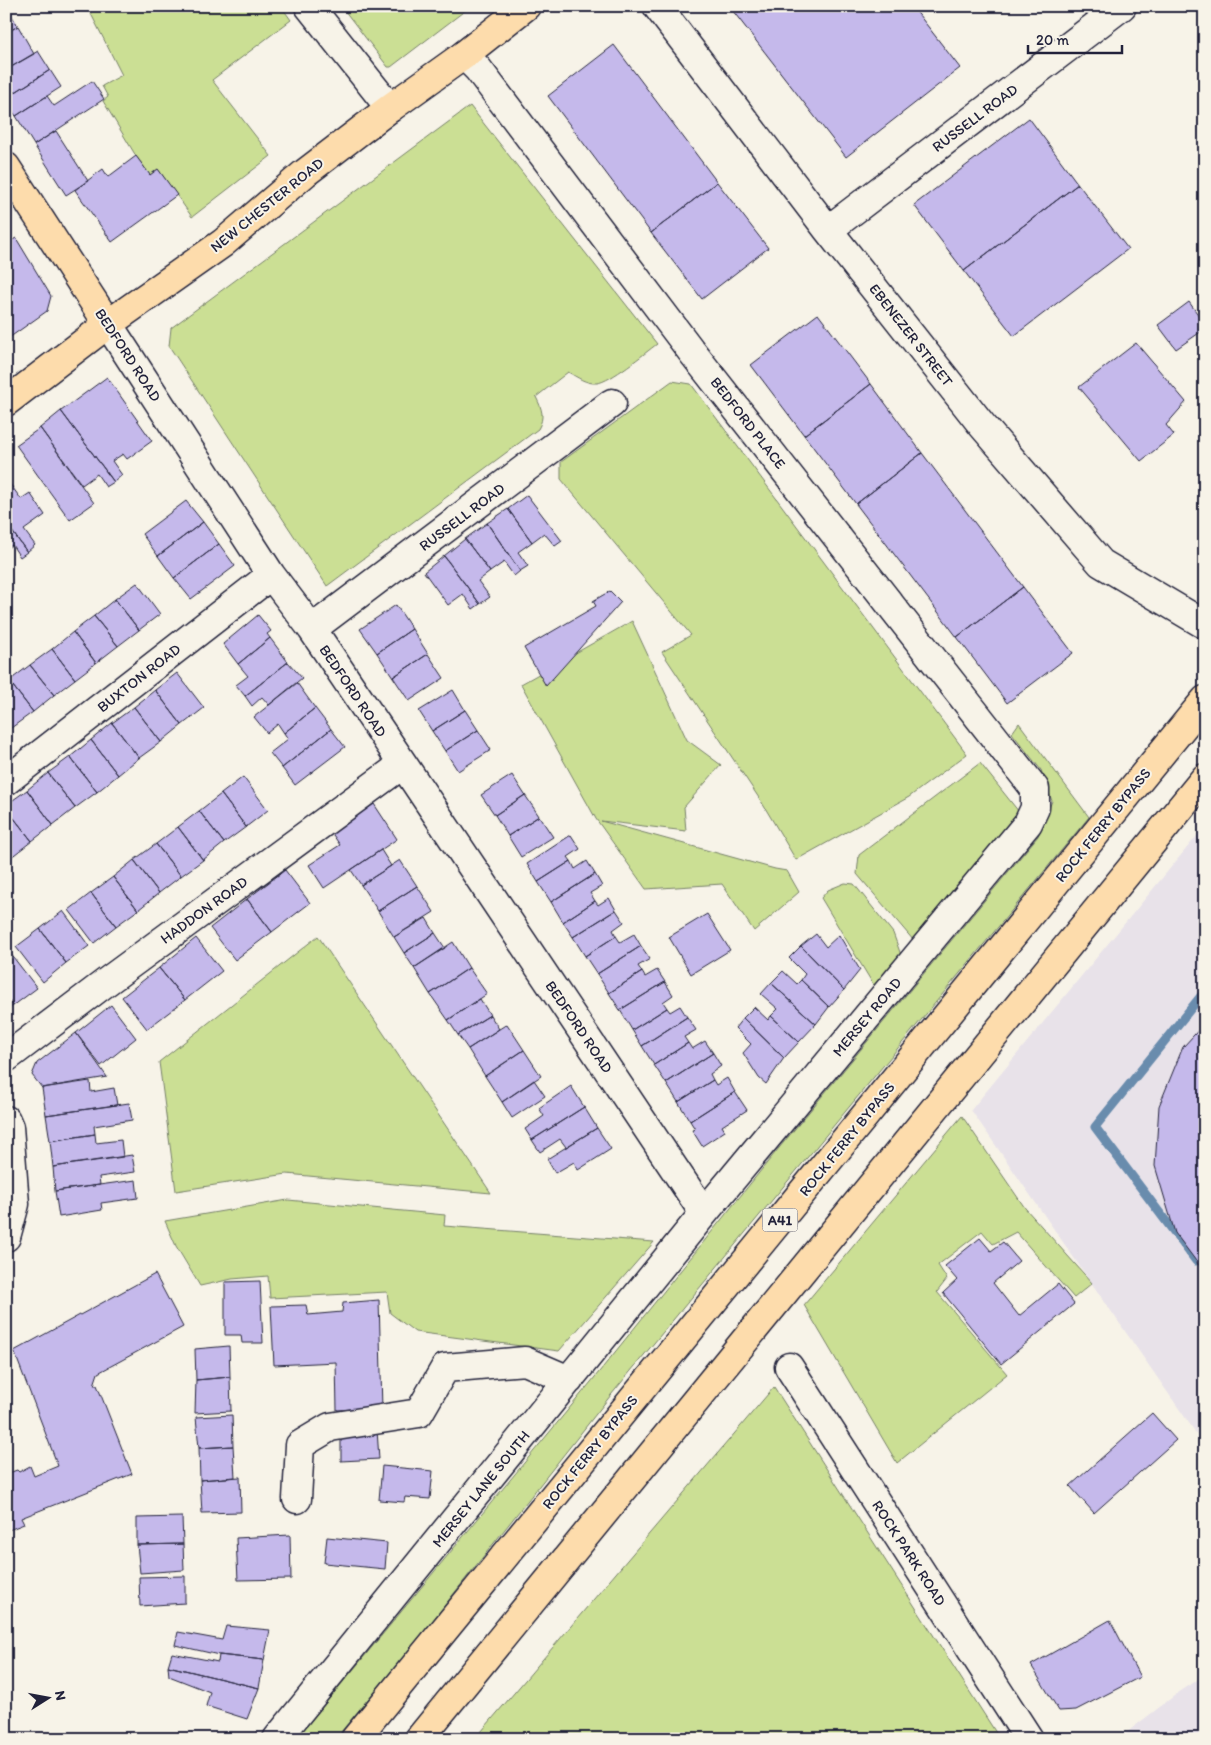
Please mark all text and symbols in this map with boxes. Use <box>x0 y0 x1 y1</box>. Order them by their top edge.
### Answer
scale bar <box>1028 22 1122 54</box>
text: 20 m <box>1036 31 1070 49</box>
street label: RUSSELL ROAD <box>929 80 1021 156</box>
street label: NEW CHESTER ROAD <box>207 154 327 256</box>
street label: EBENEZER STREET <box>865 280 957 390</box>
street label: BEDFORD ROAD <box>91 305 165 405</box>
street label: BEDFORD PLACE <box>707 373 789 473</box>
street label: RUSSELL ROAD <box>416 479 508 555</box>
street label: BUXTON ROAD <box>94 640 184 716</box>
street label: BEDFORD ROAD <box>315 641 391 741</box>
street label: ROCK FERRY BYPASS <box>1051 764 1155 886</box>
street label: HADDON ROAD <box>157 872 251 948</box>
street label: MERSEY ROAD <box>829 974 905 1060</box>
street label: BEDFORD ROAD <box>541 977 617 1077</box>
street label: ROCK FERRY BYPASS <box>795 1078 899 1200</box>
road number: A41 <box>762 1208 798 1232</box>
street label: ROCK FERRY BYPASS <box>538 1391 642 1513</box>
street label: MERSEY LANE SOUTH <box>428 1427 534 1551</box>
street label: ROCK PARK ROAD <box>868 1497 950 1609</box>
north arrow <box>22 1672 72 1722</box>
text: N <box>51 1689 70 1702</box>

